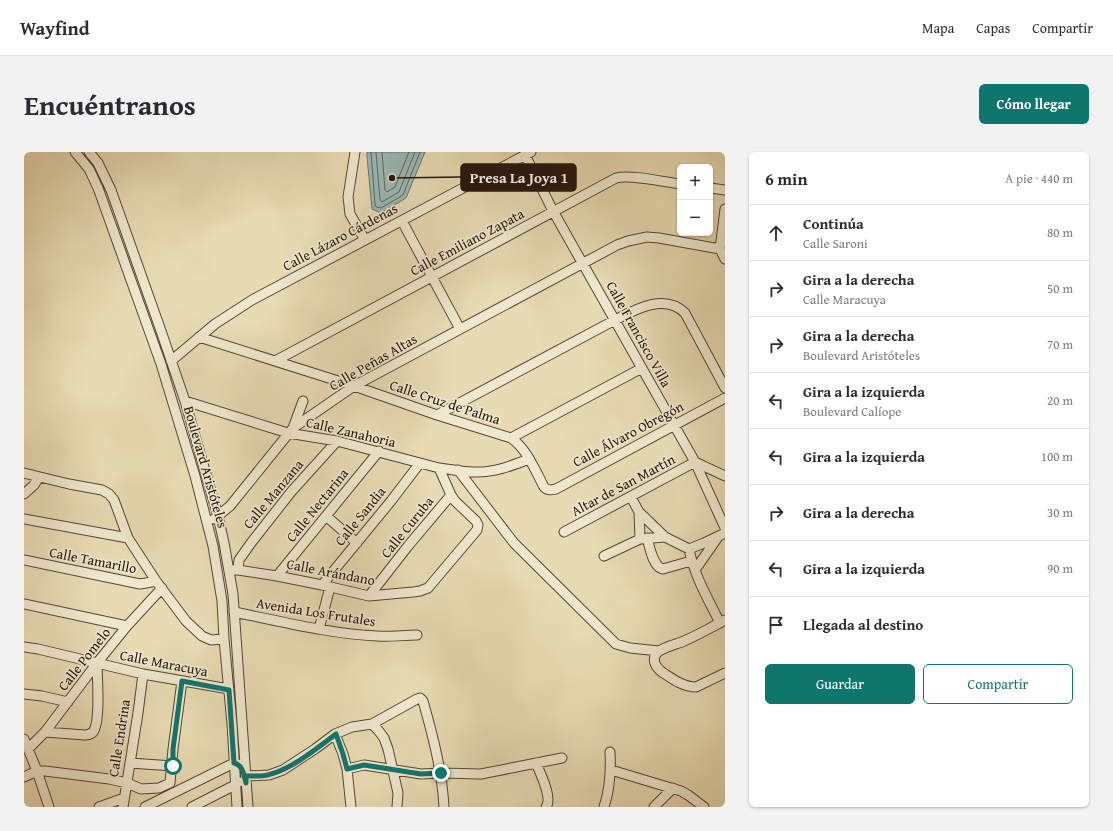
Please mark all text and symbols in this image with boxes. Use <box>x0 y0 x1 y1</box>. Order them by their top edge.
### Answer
text: Wayfind <box>20 14 90 42</box>
text: Mapa <box>922 18 954 38</box>
text: Capas <box>976 18 1010 38</box>
text: Compartir <box>1032 18 1093 38</box>
text: Encuéntranos <box>24 84 196 125</box>
button: Cómo llegar <box>979 84 1089 124</box>
callout: Presa La Joya 1 <box>461 164 576 191</box>
map controls <box>677 164 713 236</box>
button: + <box>677 164 713 200</box>
text: 6 min <box>765 166 807 191</box>
text: Presa La Joya 1 <box>470 167 568 188</box>
text: A pie · 440 m <box>1005 169 1073 188</box>
street label: Calle Lázaro Cárdenas <box>279 198 401 276</box>
button: − <box>677 200 713 236</box>
street label: Calle Emiliano Zapata <box>406 203 528 281</box>
text: Continúa <box>803 213 864 234</box>
icon: ahead <box>765 222 787 244</box>
text: 80 m <box>1047 223 1073 242</box>
text: Calle Saroni <box>803 234 868 253</box>
text: Gira a la derecha <box>803 269 914 290</box>
street label: Calle Francisco Villa <box>602 277 677 391</box>
icon: right <box>765 278 787 300</box>
text: 50 m <box>1047 279 1073 298</box>
text: Calle Maracuya <box>803 290 886 309</box>
text: Gira a la derecha <box>803 325 914 346</box>
street label: Calle Peñas Altas <box>325 329 421 395</box>
icon: right <box>765 334 787 356</box>
text: 70 m <box>1047 335 1073 354</box>
text: Boulevard Aristóteles <box>803 346 920 365</box>
street label: Calle Cruz de Palma <box>387 375 503 429</box>
text: Gira a la izquierda <box>803 381 925 402</box>
icon: left <box>765 390 787 412</box>
text: 20 m <box>1047 391 1073 410</box>
street label: Calle Álvaro Obregón <box>569 396 687 472</box>
text: Boulevard Calíope <box>803 402 901 421</box>
street label: Boulevard Aristóteles <box>179 404 233 530</box>
street label: Calle Zanahoria <box>304 412 398 452</box>
icon: left <box>765 446 787 468</box>
text: Gira a la izquierda <box>803 446 925 467</box>
text: 100 m <box>1041 447 1073 466</box>
street label: Altar de San Martín <box>568 449 679 521</box>
street label: Calle Manzana <box>238 455 308 533</box>
street label: Calle Nectarina <box>281 464 353 546</box>
street label: Calle Sandia <box>330 482 390 550</box>
street label: Calle Curuba <box>376 492 438 562</box>
icon: right <box>765 502 787 524</box>
text: Gira a la derecha <box>803 502 914 523</box>
text: 30 m <box>1047 503 1073 522</box>
street label: Calle Tamarillo <box>48 542 138 578</box>
street label: Calle Arándano <box>285 554 377 590</box>
icon: left <box>765 558 787 580</box>
text: Gira a la izquierda <box>803 558 925 579</box>
text: 90 m <box>1047 559 1073 578</box>
street label: Avenida Los Frutales <box>255 593 377 631</box>
icon: arrive <box>765 614 787 636</box>
text: Llegada al destino <box>803 614 923 635</box>
street label: Calle Pomelo <box>53 623 115 695</box>
street label: Calle Maracuya <box>118 645 210 681</box>
button: Guardar <box>765 664 915 704</box>
button: Compartir <box>923 664 1073 704</box>
street label: Calle Endrina <box>103 697 135 778</box>
route start <box>164 757 182 775</box>
route end <box>432 764 450 782</box>

